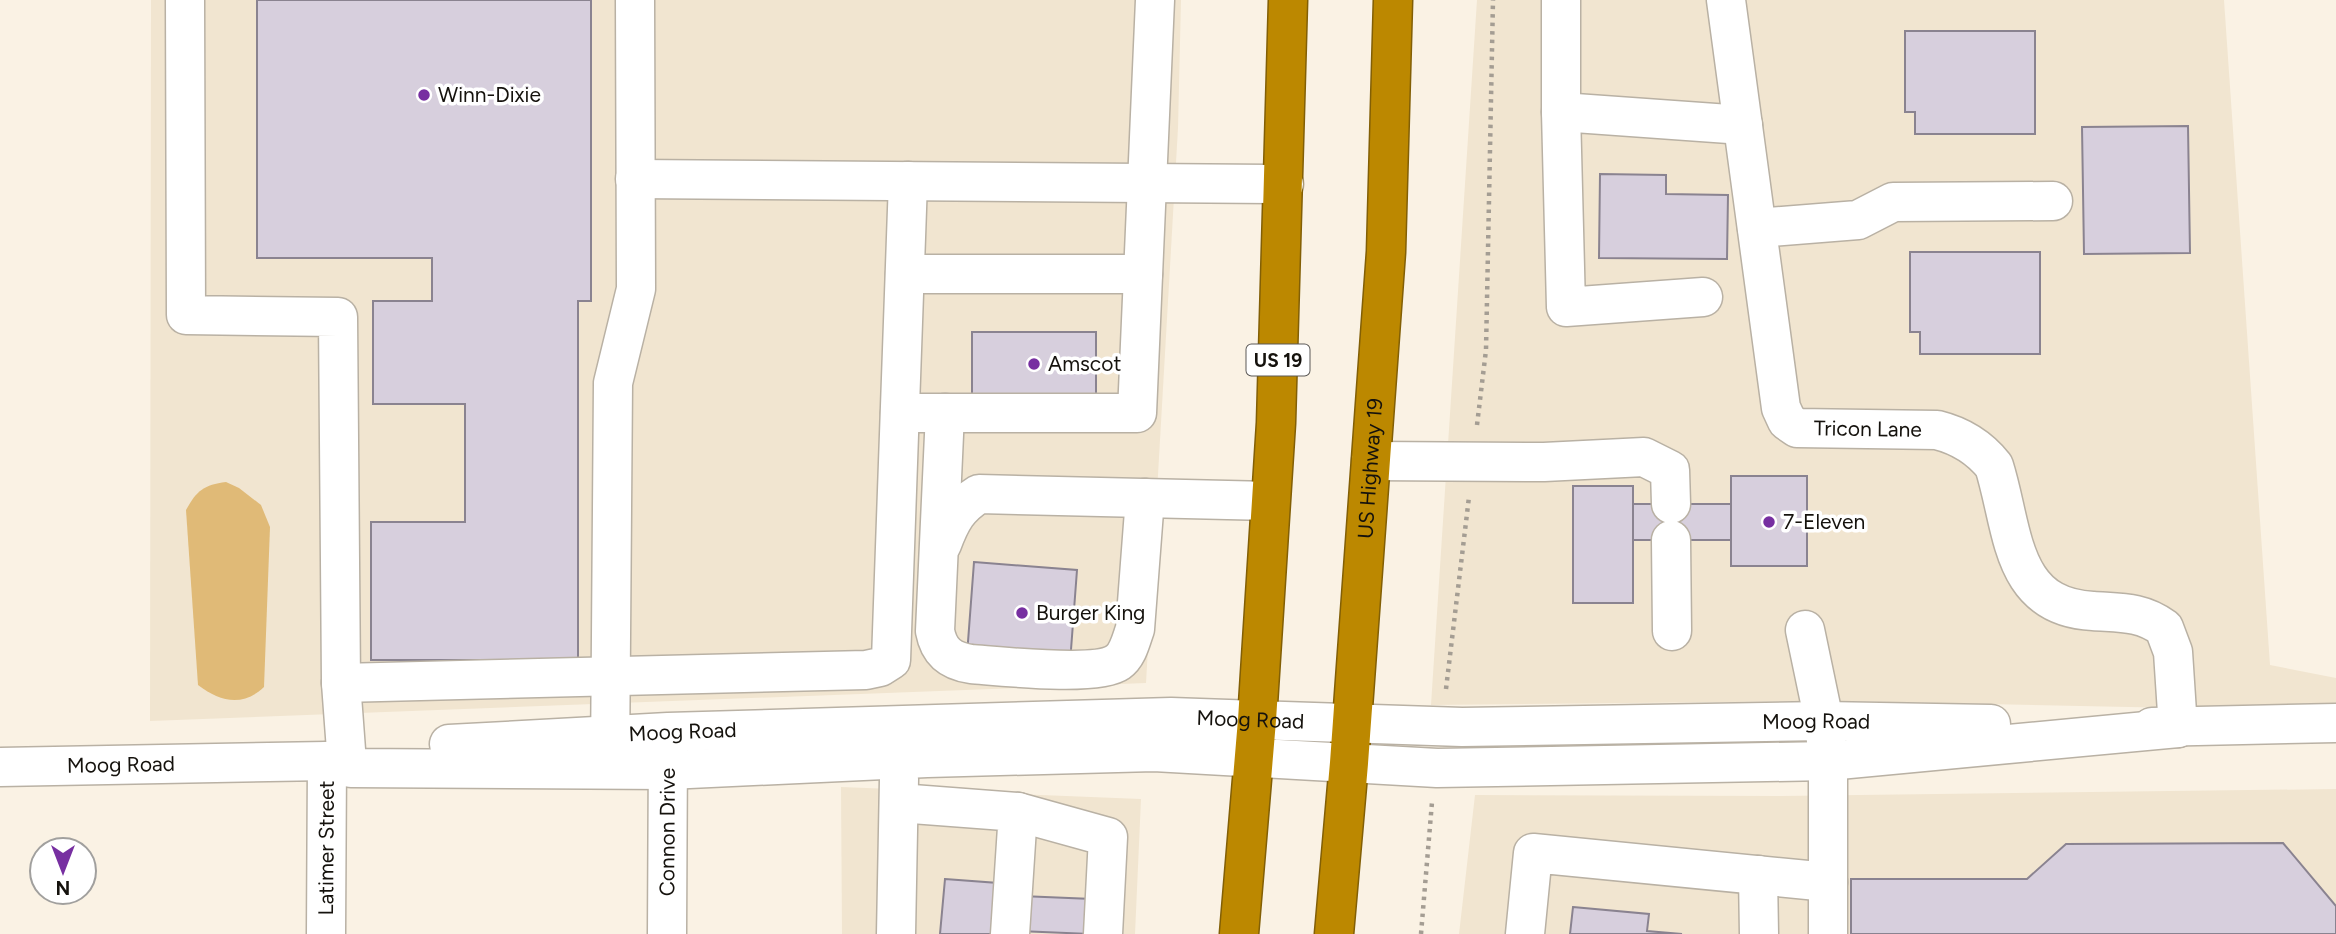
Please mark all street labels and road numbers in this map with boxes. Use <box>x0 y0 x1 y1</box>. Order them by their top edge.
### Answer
road number: US 19 <box>1246 344 1310 376</box>
street label: US Highway 19 <box>1352 397 1387 540</box>
street label: Tricon Lane <box>1814 415 1922 442</box>
street label: Moog Road <box>1196 705 1305 734</box>
street label: Moog Road <box>1762 708 1870 734</box>
street label: Moog Road <box>628 717 737 746</box>
street label: Moog Road <box>67 751 175 778</box>
street label: Connon Drive <box>654 768 680 896</box>
street label: Latimer Street <box>313 780 339 916</box>

